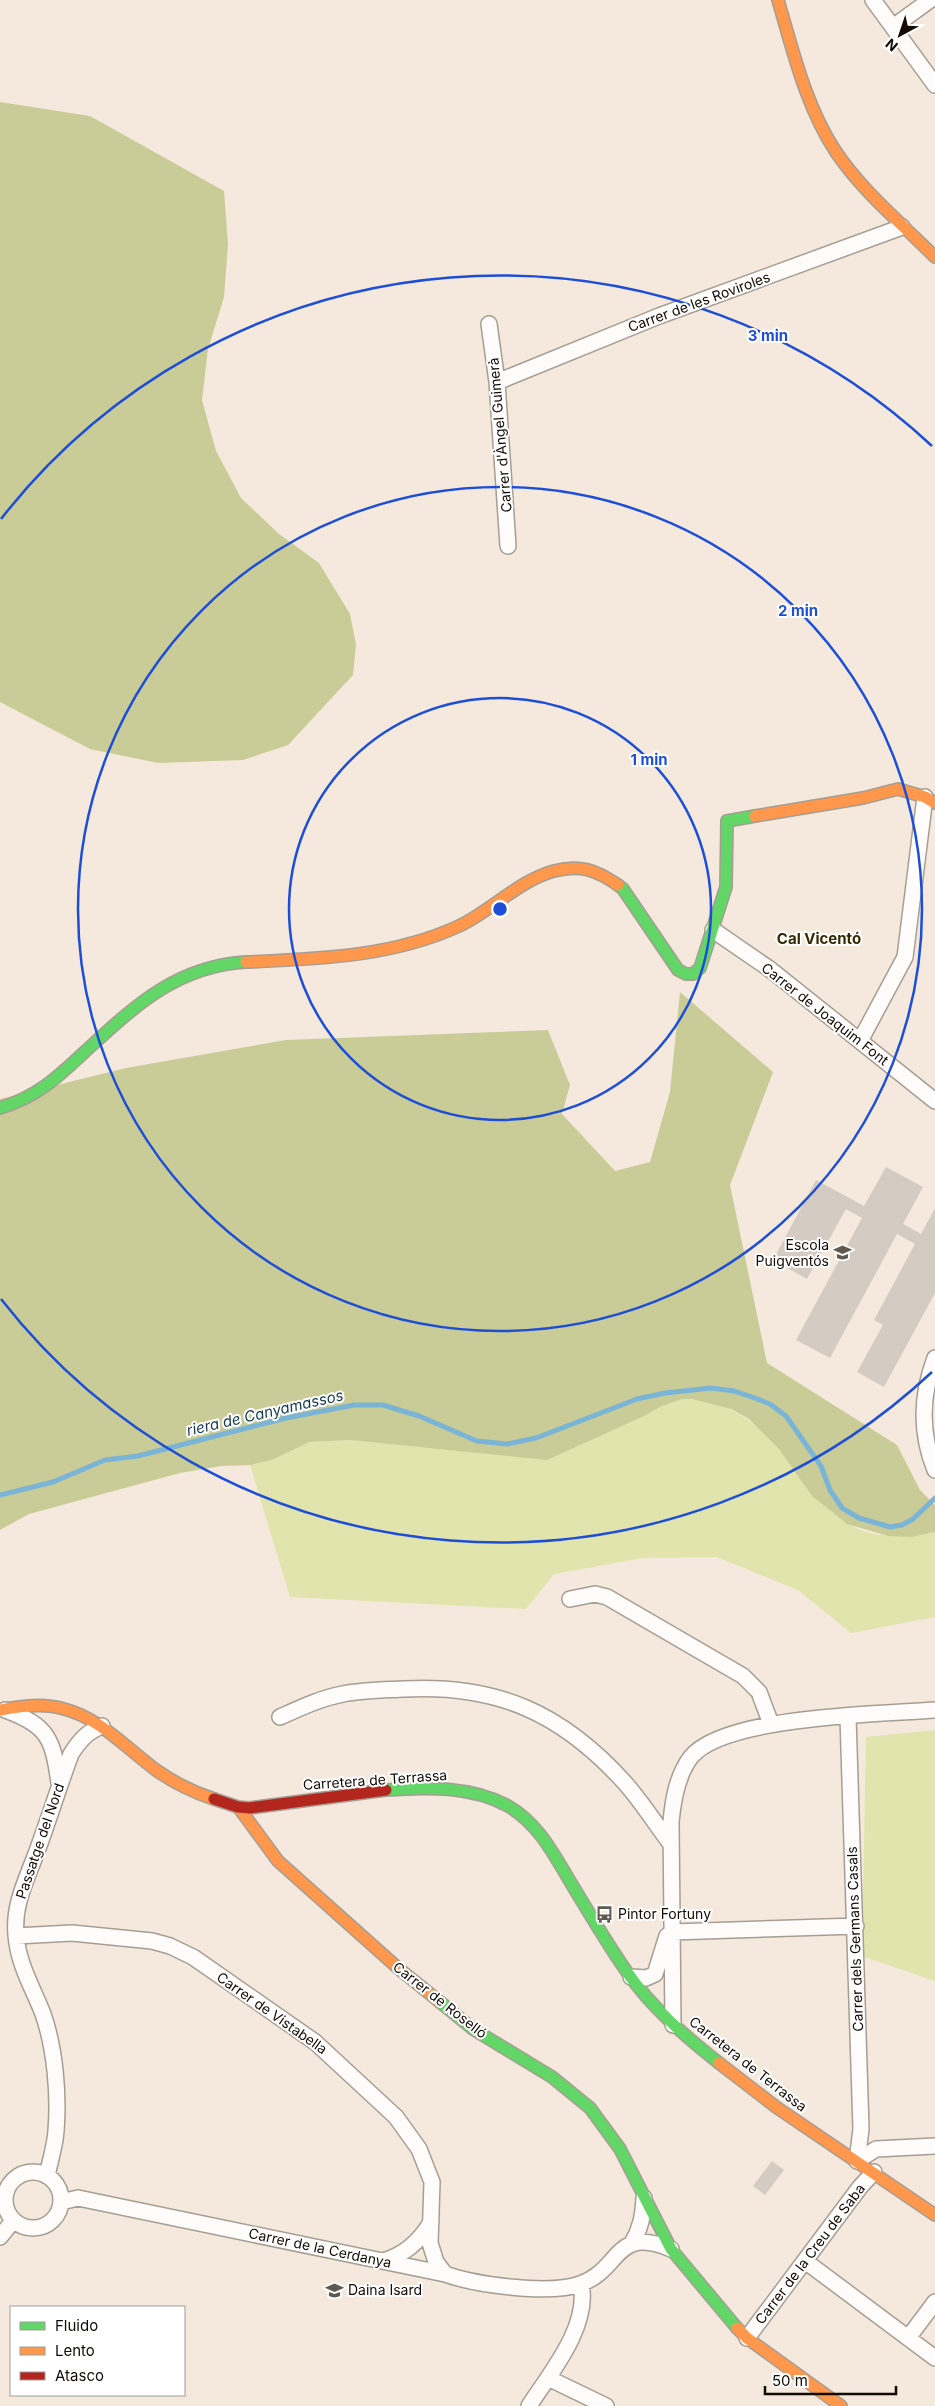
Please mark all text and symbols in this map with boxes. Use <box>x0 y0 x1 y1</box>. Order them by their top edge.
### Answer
north arrow <box>875 10 925 60</box>
text: N <box>882 35 901 55</box>
street label: Carrer de les Roviroles <box>625 268 772 335</box>
text: 3 min <box>748 326 788 345</box>
street label: Carrer d'Àngel Guimerà <box>484 357 515 513</box>
text: 2 min <box>778 601 818 620</box>
text: 1 min <box>630 750 668 769</box>
centre of rings <box>491 900 509 918</box>
district label: Cal Vicentó <box>777 929 861 948</box>
street label: Carrer de Joaquim Font <box>758 959 893 1069</box>
place label: Escola Puigventós <box>756 1236 829 1269</box>
school or university icon: Escola Puigventós <box>833 1243 853 1263</box>
water label: riera de Canyamassos <box>185 1385 345 1440</box>
street label: Carretera de Terrassa <box>302 1766 448 1793</box>
street label: Passatge del Nord <box>12 1781 67 1901</box>
street label: Carrer dels Germans Casals <box>843 1846 866 2032</box>
bus stop icon: Pintor Fortuny <box>594 1904 614 1924</box>
place label: Pintor Fortuny <box>618 1905 711 1922</box>
street label: Carrer de Roselló <box>390 1958 491 2042</box>
street label: Carrer de Vistabella <box>214 1968 331 2057</box>
street label: Carretera de Terrassa <box>686 2012 810 2115</box>
street label: Carrer de la Creu de Saba <box>751 2180 868 2327</box>
street label: Carrer de la Cerdanya <box>247 2224 393 2271</box>
school or university icon: Daina Isard <box>324 2280 344 2300</box>
place label: Daina Isard <box>348 2281 422 2298</box>
legend <box>10 2306 185 2396</box>
text: Fluido <box>55 2316 98 2335</box>
text: Lento <box>55 2341 95 2360</box>
scale bar <box>765 2364 896 2396</box>
text: Atasco <box>55 2366 104 2385</box>
text: 50 m <box>772 2371 808 2390</box>

